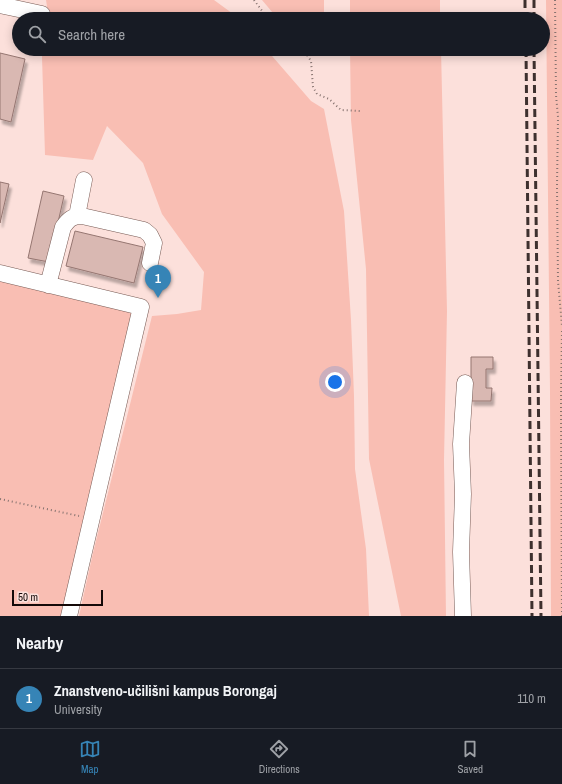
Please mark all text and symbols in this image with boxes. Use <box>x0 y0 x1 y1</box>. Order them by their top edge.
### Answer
search box <box>12 12 550 56</box>
icon: search <box>26 23 48 45</box>
text: Search here <box>58 24 125 45</box>
pin: 1 <box>145 265 171 298</box>
your location <box>325 372 345 392</box>
scale bar <box>12 588 103 607</box>
text: 50 m <box>18 590 38 604</box>
text: Nearby <box>16 631 63 654</box>
text: Znanstveno-učilišni kampus Borongaj <box>54 680 277 701</box>
text: 1 <box>26 690 32 707</box>
text: 110 m <box>517 690 546 707</box>
text: University <box>54 701 102 718</box>
tab: Map <box>79 738 101 776</box>
tab: Directions <box>259 738 300 776</box>
tab: Saved <box>458 738 483 776</box>

